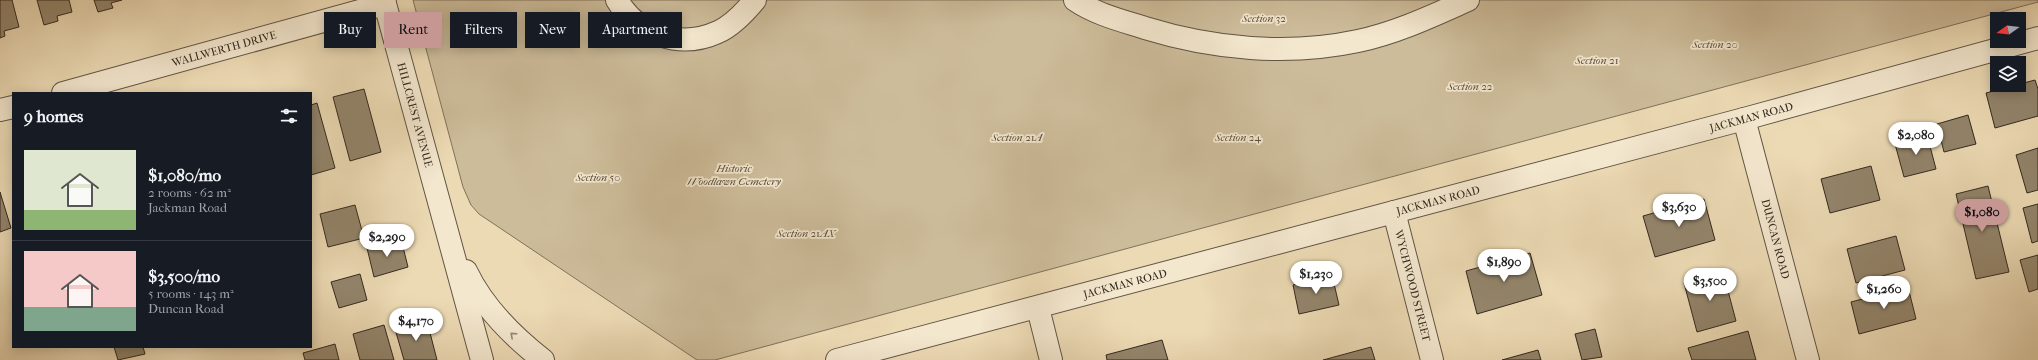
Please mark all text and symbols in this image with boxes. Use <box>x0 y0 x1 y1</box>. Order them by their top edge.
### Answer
chip: Buy <box>324 12 376 48</box>
chip: Rent <box>384 12 442 48</box>
chip: Filters <box>450 12 517 48</box>
chip: New <box>525 12 580 48</box>
chip: Apartment <box>588 12 682 48</box>
park label: Section 32 <box>1241 12 1286 25</box>
north arrow <box>1990 12 2026 48</box>
map controls <box>1990 12 2026 92</box>
street label: WALLWERTH DRIVE <box>169 28 278 70</box>
park label: Section 20 <box>1691 38 1738 51</box>
park label: Section 21 <box>1574 54 1619 67</box>
button: layers <box>1990 56 2026 92</box>
street label: HILLCREST AVENUE <box>394 61 435 169</box>
park label: Section 22 <box>1446 80 1493 93</box>
street label: JACKMAN ROAD <box>1707 100 1795 135</box>
icon: filters <box>278 105 300 127</box>
text: 9 homes <box>24 106 83 126</box>
pin: $2,080 <box>1883 122 1949 156</box>
text: $2,080 <box>1897 127 1935 142</box>
park label: Section 21A <box>990 131 1044 144</box>
park label: Section 24 <box>1214 131 1261 144</box>
park label: Historic Woodlawn Cemetery <box>687 162 781 188</box>
text: $1,080/mo <box>148 165 221 185</box>
icon: home <box>56 166 104 214</box>
park label: Section 50 <box>575 171 620 184</box>
street label: JACKMAN ROAD <box>1394 183 1482 218</box>
text: 2 rooms · 62 m² <box>148 185 231 200</box>
pin: $3,630 <box>1646 194 1712 228</box>
street label: DUNCAN ROAD <box>1759 198 1792 280</box>
text: $3,630 <box>1662 199 1696 214</box>
pin: $1,080 <box>1949 199 2015 233</box>
text: Jackman Road <box>148 200 227 215</box>
text: $1,080 <box>1964 204 2000 219</box>
pin: $2,290 <box>354 224 420 258</box>
park label: Section 21AX <box>776 227 838 240</box>
street label: WYCHWOOD STREET <box>1392 228 1433 343</box>
text: $2,290 <box>368 229 406 244</box>
pin: $1,890 <box>1471 249 1537 283</box>
text: $1,890 <box>1486 254 1522 269</box>
pin: $1,230 <box>1283 261 1349 295</box>
text: $3,500/mo <box>148 266 220 286</box>
text: $1,230 <box>1299 266 1333 281</box>
icon: home <box>56 267 104 315</box>
street label: JACKMAN ROAD <box>1081 267 1168 302</box>
pin: $3,500 <box>1677 268 1743 302</box>
text: $3,500 <box>1693 273 1727 288</box>
pin: $1,260 <box>1851 276 1917 310</box>
text: $1,260 <box>1866 281 1902 296</box>
text: 5 rooms · 143 m² <box>148 286 234 301</box>
text: Duncan Road <box>148 301 224 316</box>
pin: $4,170 <box>383 308 449 342</box>
text: $4,170 <box>398 313 434 328</box>
one-way arrow <box>510 332 518 339</box>

